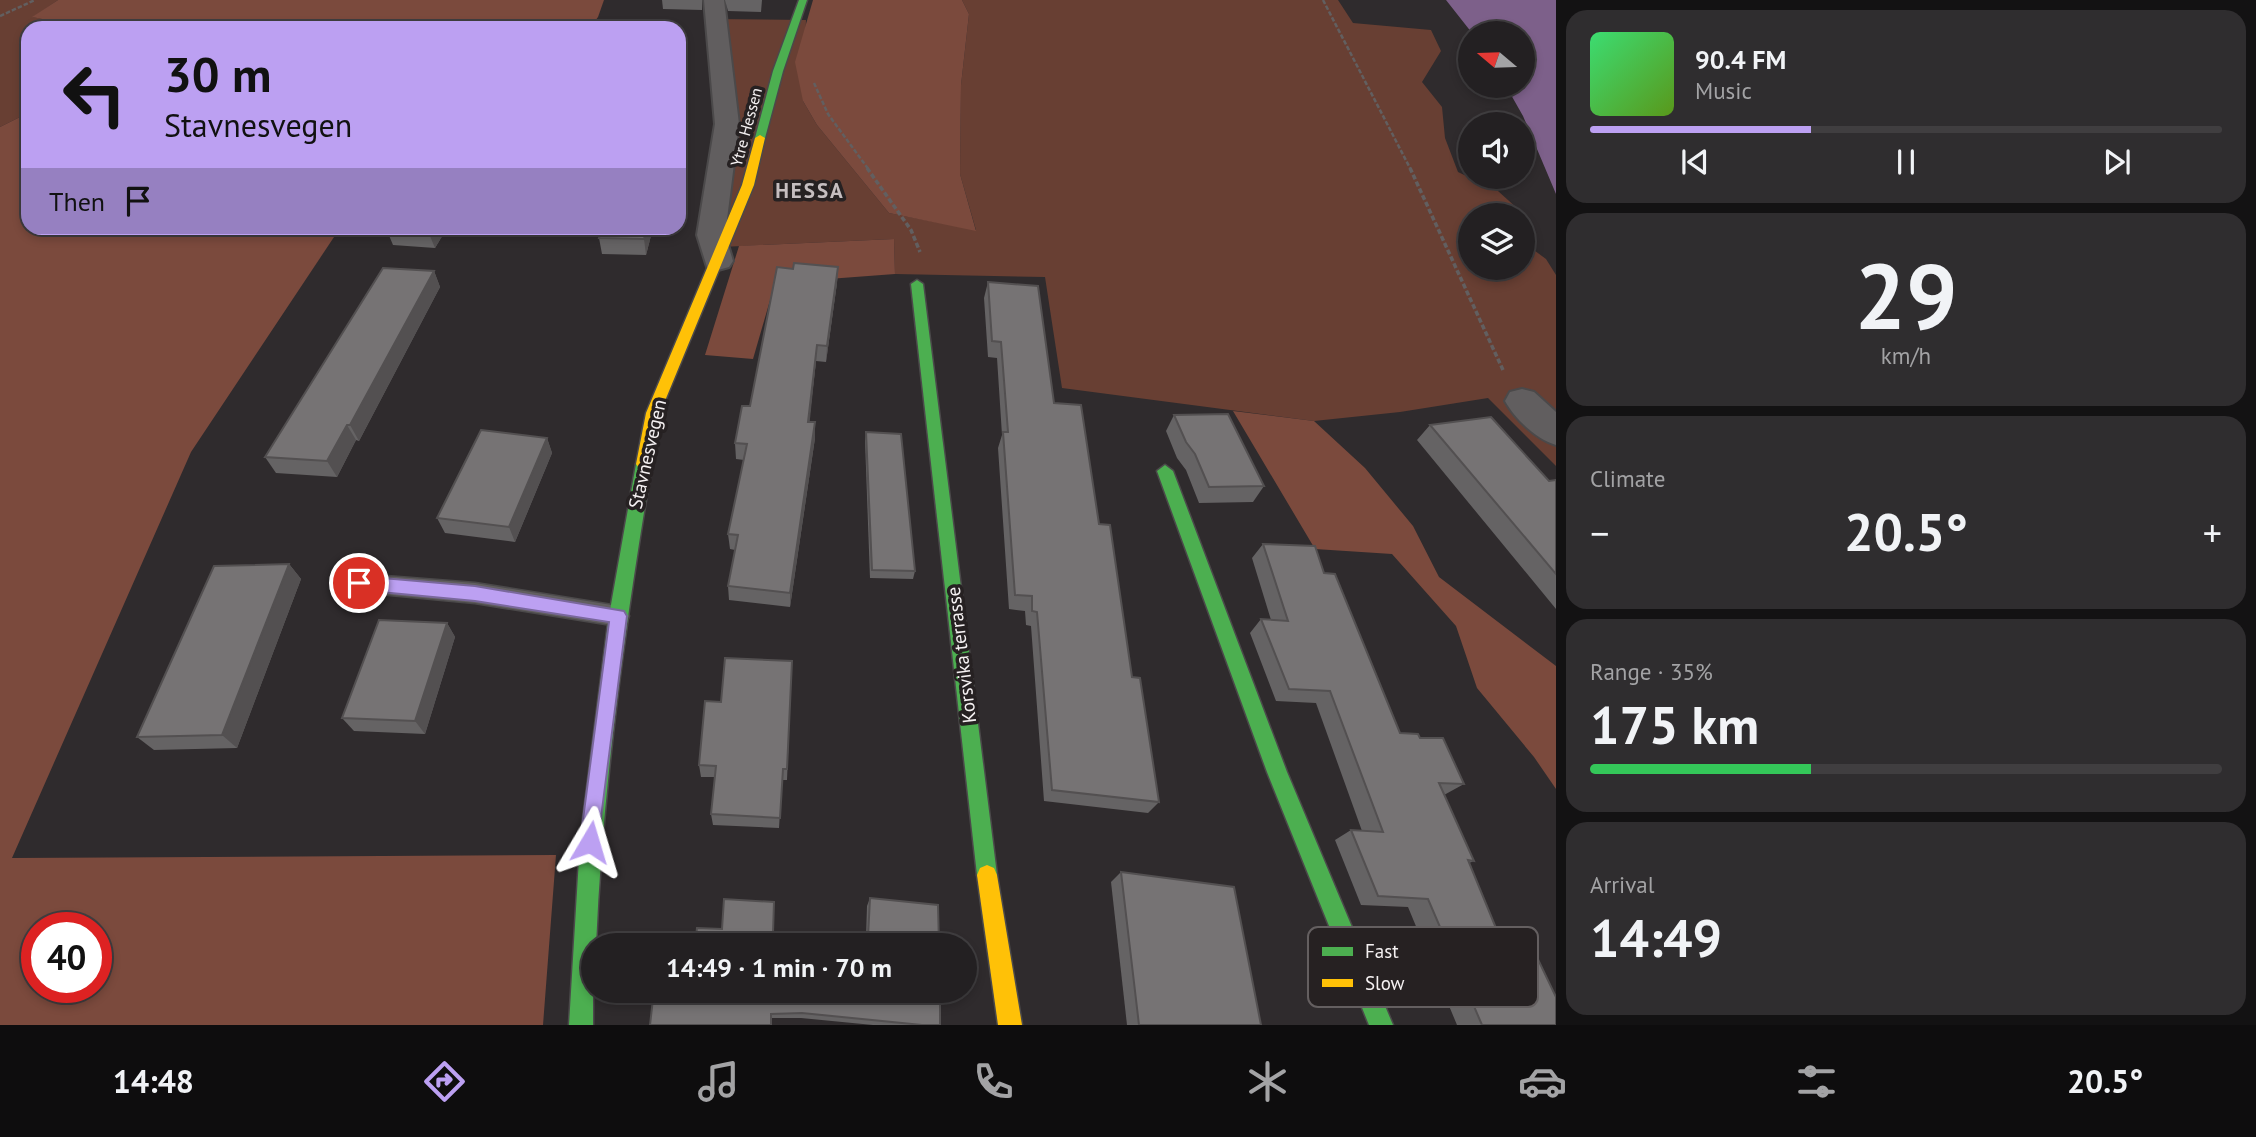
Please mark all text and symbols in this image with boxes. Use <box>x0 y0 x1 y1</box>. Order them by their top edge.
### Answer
north arrow <box>1458 21 1535 98</box>
map controls <box>1458 21 1535 280</box>
text: 30 m <box>164 42 271 106</box>
text: 90.4 FM <box>1695 43 1786 76</box>
icon: left <box>49 49 140 140</box>
text: Music <box>1695 76 1752 105</box>
street label: Ytre Hessen <box>726 85 766 169</box>
text: Stavnesvegen <box>164 104 352 146</box>
button: sound <box>1458 112 1535 189</box>
icon: previous <box>1676 143 1714 181</box>
icon: pause <box>1887 143 1925 181</box>
icon: next <box>2098 143 2136 181</box>
district label: HESSA <box>775 177 845 204</box>
icon: arrive <box>119 182 157 220</box>
text: Then <box>49 185 105 218</box>
button: layers <box>1458 203 1535 280</box>
text: 29 <box>1854 236 1958 354</box>
text: km/h <box>1881 341 1931 370</box>
street label: Stavnesvegen <box>623 397 671 511</box>
text: Climate <box>1590 464 1665 493</box>
text: 20.5° <box>1844 498 1968 565</box>
text: − <box>1590 508 1609 557</box>
text: + <box>2203 508 2222 557</box>
pin <box>329 553 389 613</box>
icon: arrive <box>340 564 378 602</box>
street label: Korsvika terrasse <box>941 586 981 724</box>
text: Range · 35% <box>1590 657 1713 686</box>
text: 175 km <box>1590 691 1759 758</box>
position arrow <box>553 805 627 879</box>
text: Arrival <box>1590 870 1654 899</box>
text: 14:49 <box>1590 904 1722 971</box>
speed limit sign: 40 <box>21 912 112 1003</box>
legend <box>1308 927 1538 1007</box>
text: Fast <box>1365 939 1399 963</box>
text: 14:49 · 1 min · 70 m <box>666 951 892 984</box>
text: Slow <box>1365 971 1405 995</box>
icon: directions <box>420 1057 469 1106</box>
icon: music <box>694 1057 743 1106</box>
icon: phone <box>969 1057 1018 1106</box>
icon: climate <box>1243 1057 1292 1106</box>
icon: car <box>1518 1057 1567 1106</box>
icon: filters <box>1792 1057 1841 1106</box>
text: 14:48 <box>113 1060 194 1102</box>
text: 20.5° <box>2067 1060 2143 1102</box>

